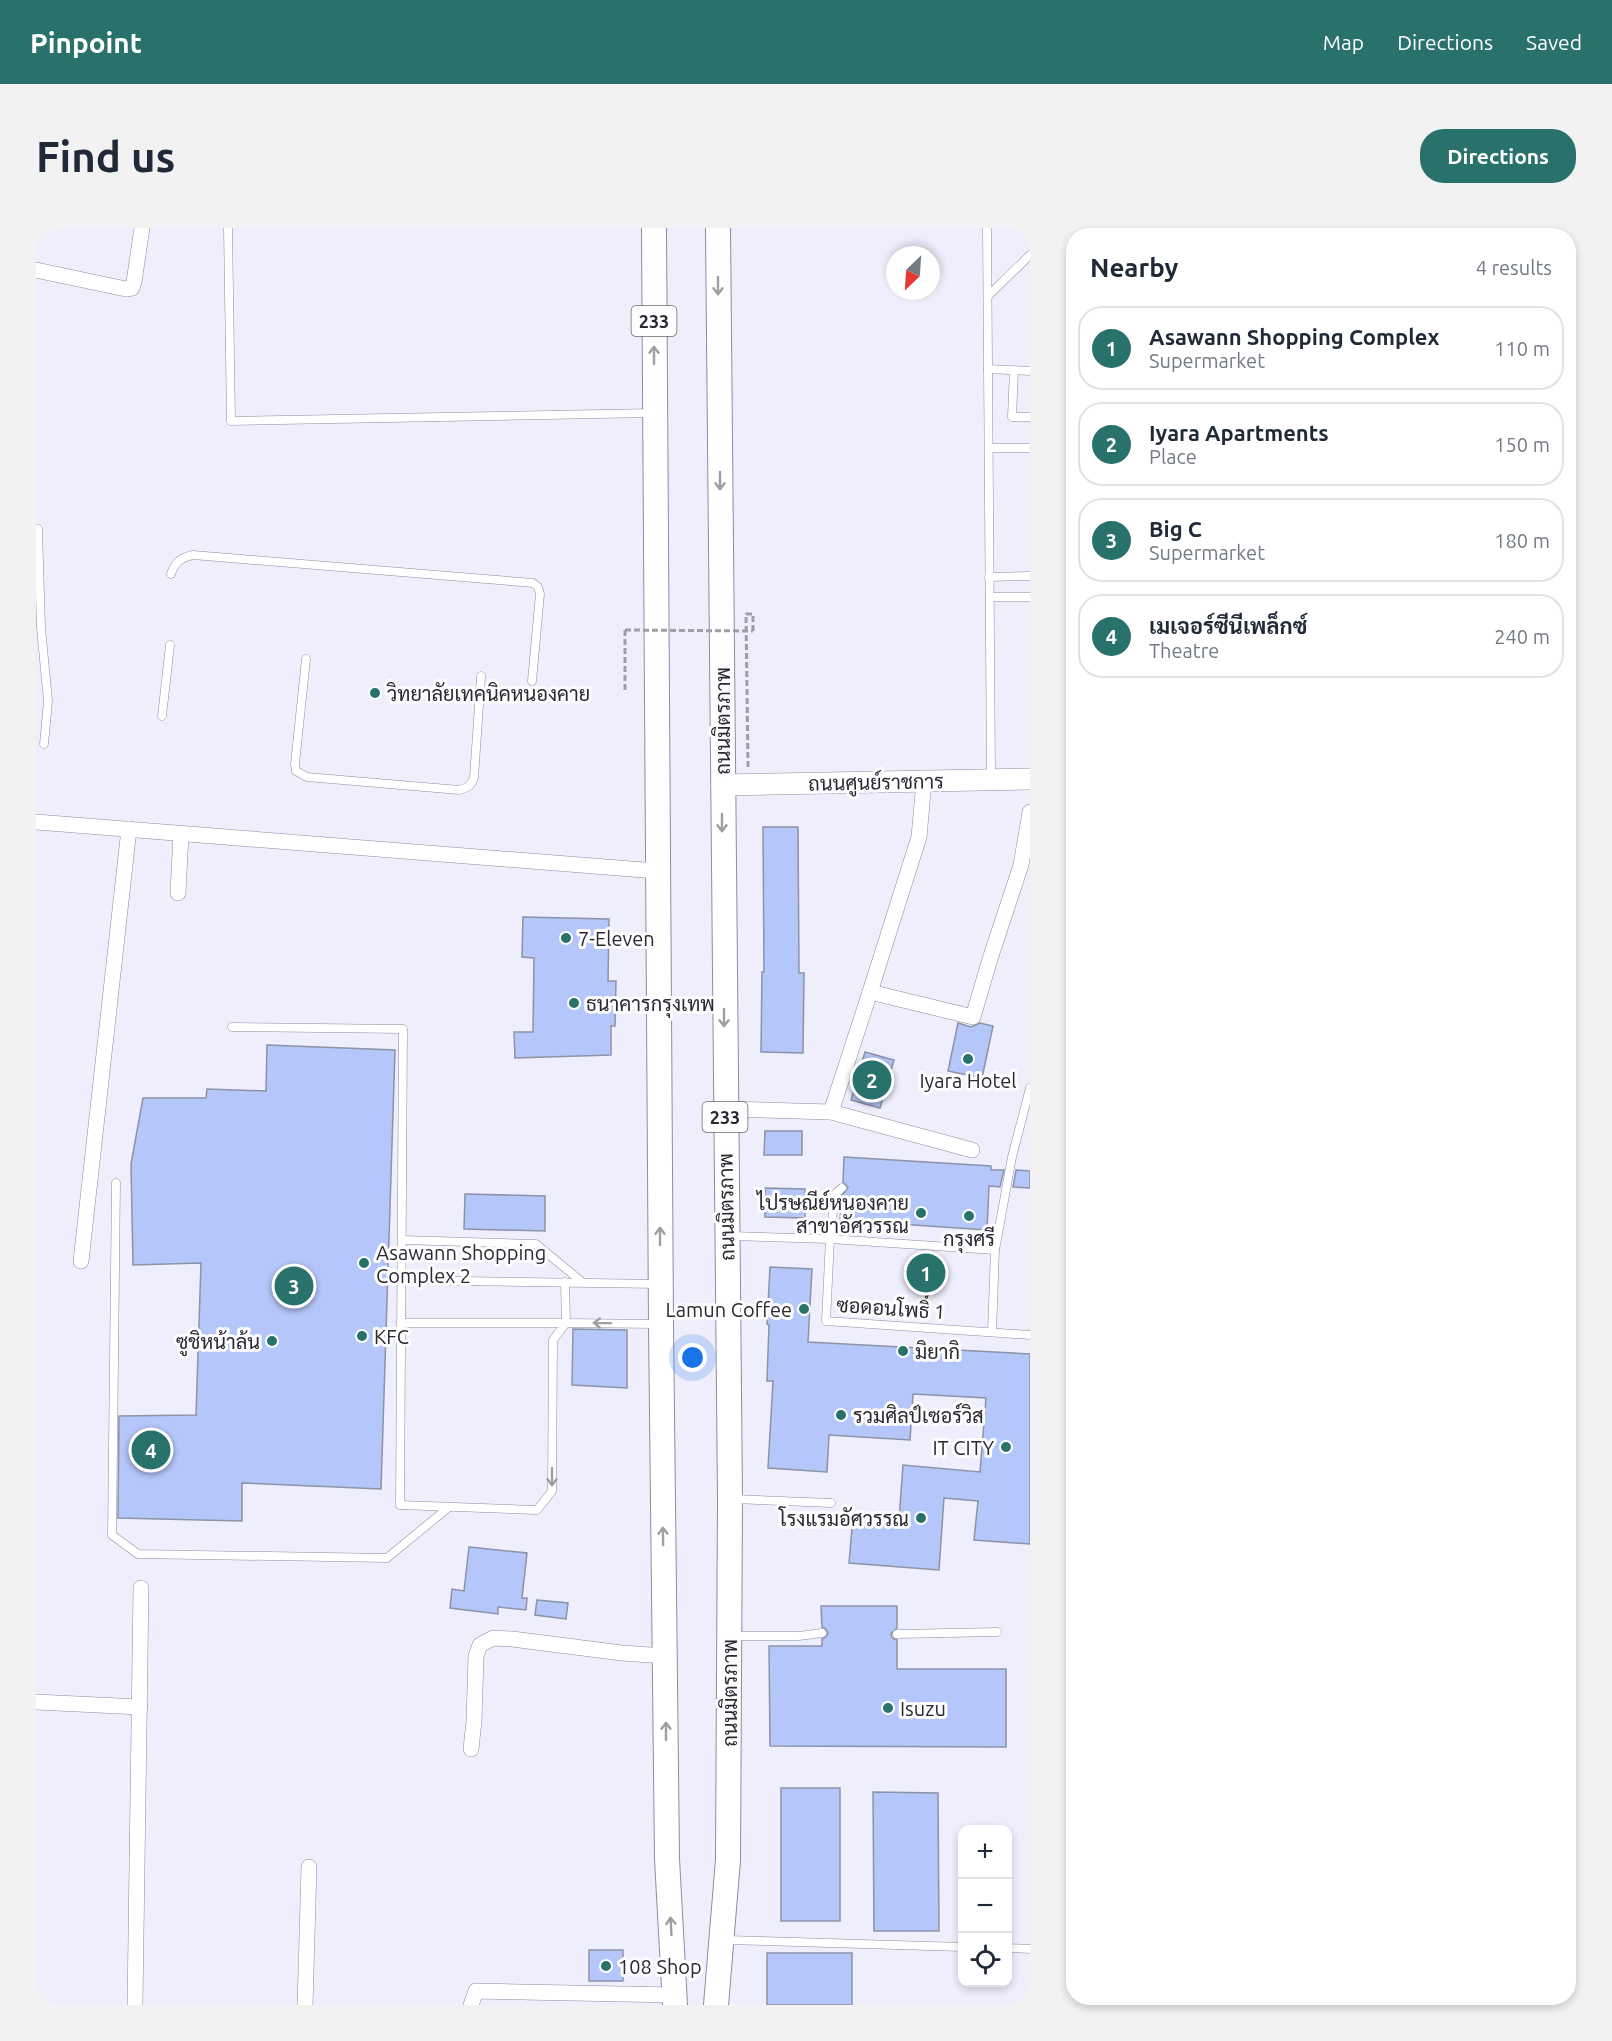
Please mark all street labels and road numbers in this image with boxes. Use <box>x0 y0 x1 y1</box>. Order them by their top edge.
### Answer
road number: 233 <box>632 306 676 336</box>
street label: ถนนมิตรภาพ <box>711 667 734 775</box>
street label: ถนนศูนย์ราชการ <box>808 767 944 799</box>
road number: 233 <box>702 1102 748 1132</box>
street label: ถนนมิตรภาพ <box>714 1153 738 1261</box>
street label: ซอดอนโพธิ์ 1 <box>836 1287 947 1323</box>
street label: ถนนมิตรภาพ <box>718 1639 741 1747</box>

